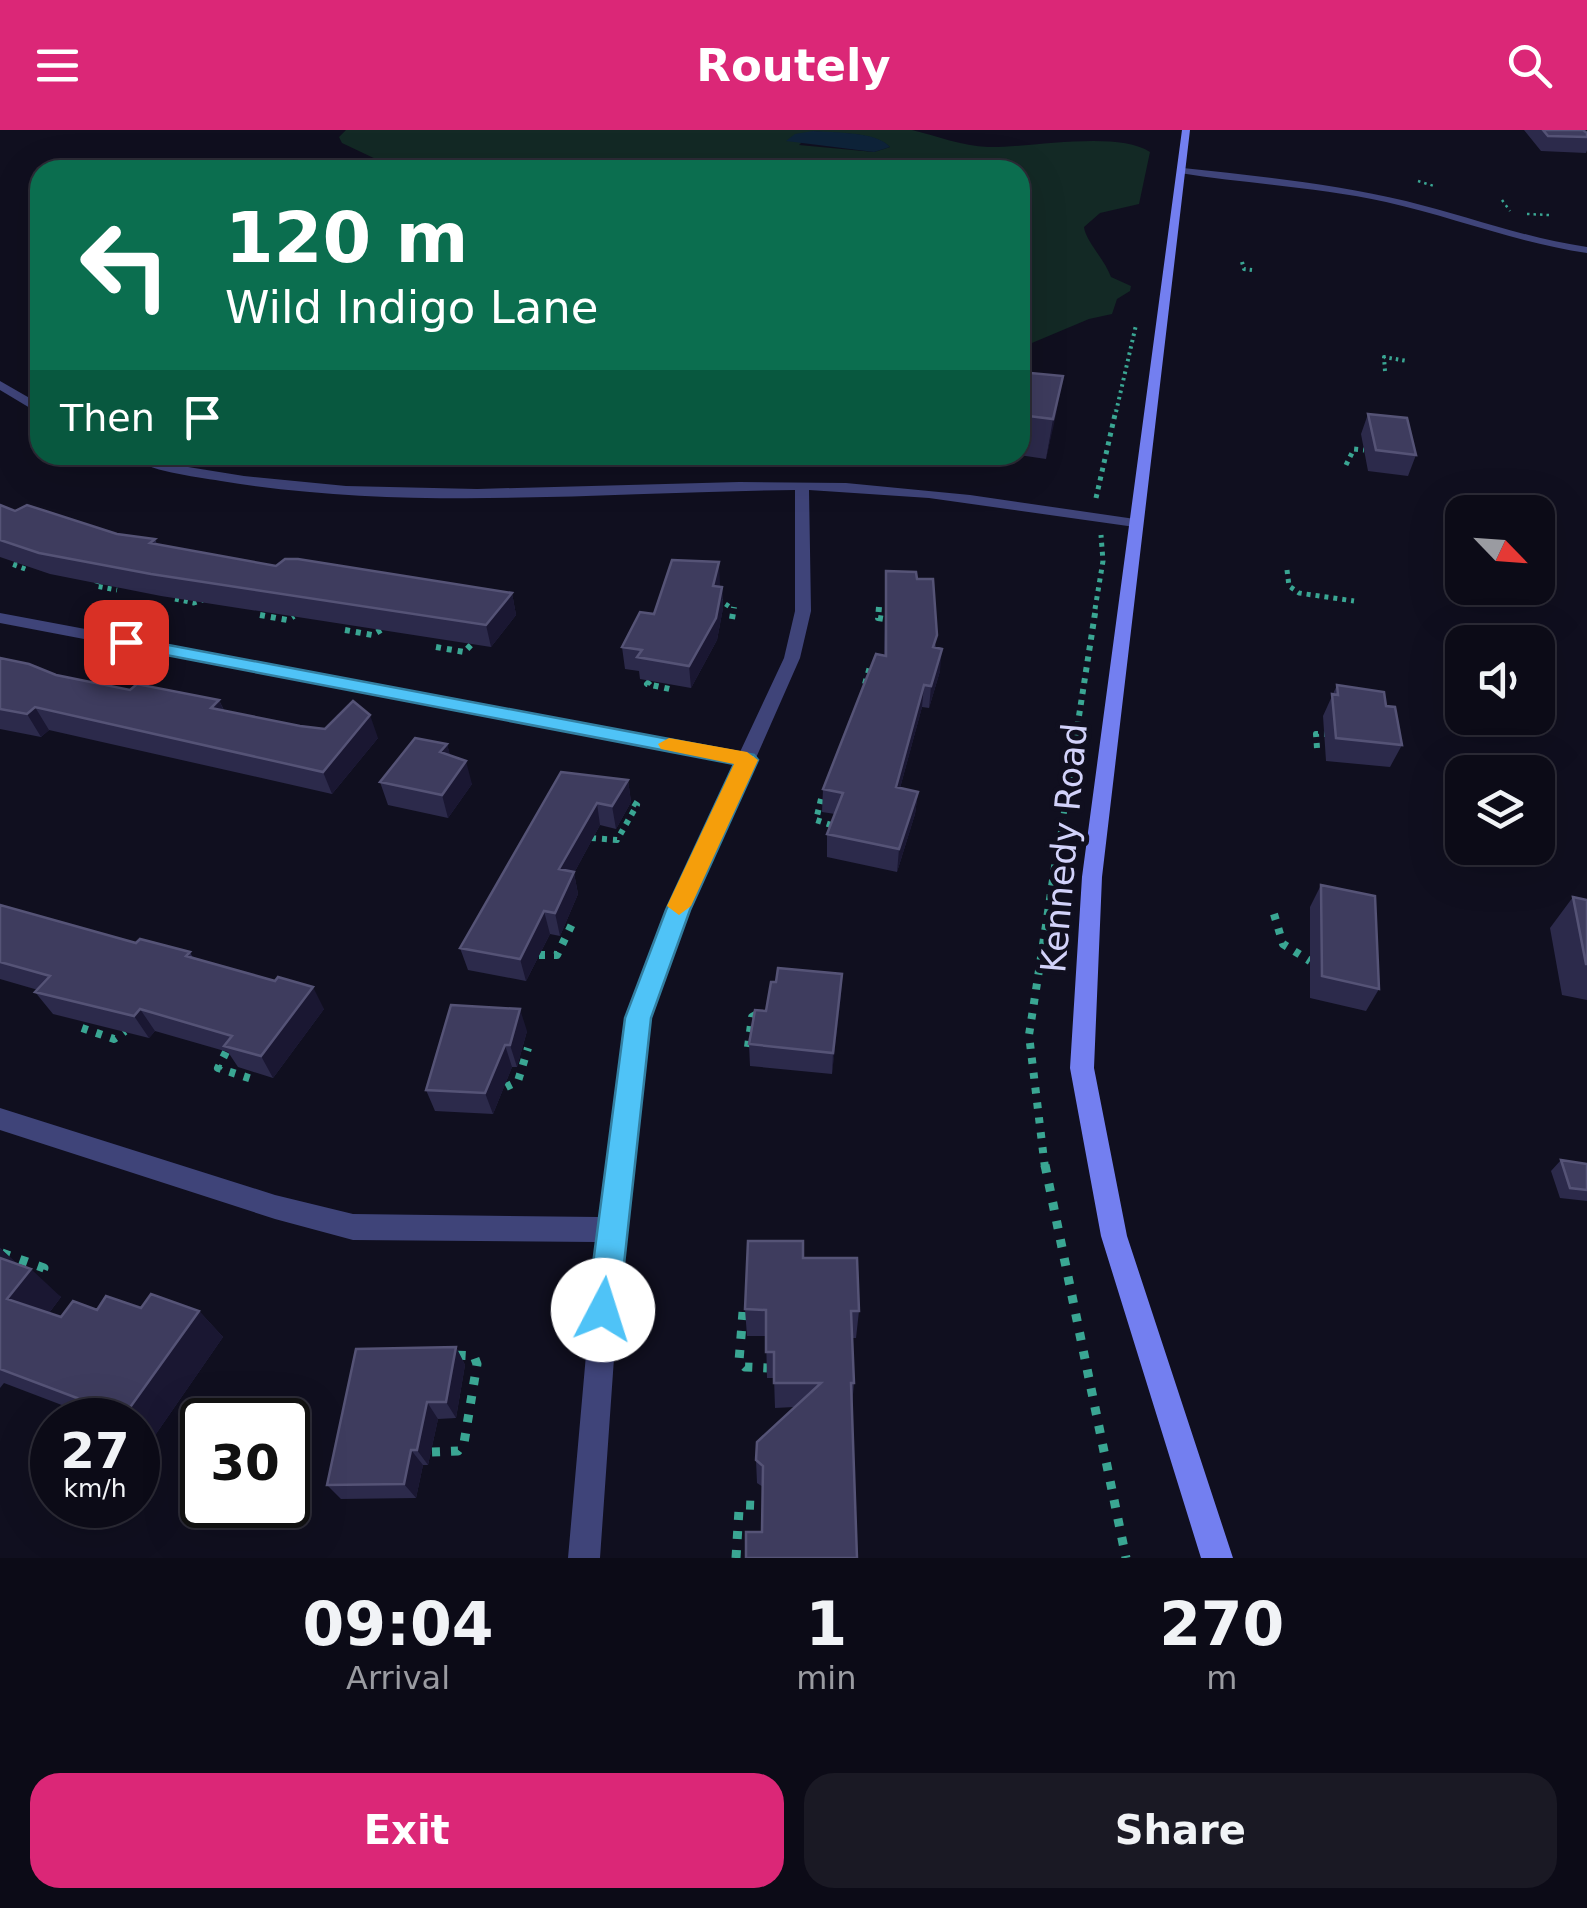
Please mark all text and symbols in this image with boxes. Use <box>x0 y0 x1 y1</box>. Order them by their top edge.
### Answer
icon: menu <box>30 38 85 93</box>
icon: search <box>1502 38 1557 93</box>
text: Routely <box>696 39 891 92</box>
text: 120 m <box>225 197 468 279</box>
icon: left <box>60 200 190 330</box>
text: Wild Indigo Lane <box>225 281 599 334</box>
icon: arrive <box>175 390 230 445</box>
text: Then <box>60 396 155 440</box>
north arrow <box>1445 495 1555 605</box>
map controls <box>1445 495 1555 865</box>
pin <box>84 600 169 685</box>
icon: arrive <box>99 615 154 670</box>
button: sound <box>1445 625 1555 735</box>
street label: Kennedy Road <box>1033 721 1095 975</box>
button: layers <box>1445 755 1555 865</box>
position arrow <box>551 1258 655 1362</box>
speed limit sign: 30 <box>180 1398 310 1528</box>
text: 27 <box>60 1422 130 1480</box>
text: km/h <box>63 1474 127 1503</box>
text: 09:04 <box>303 1589 494 1659</box>
text: 1 <box>805 1589 847 1659</box>
text: 270 <box>1159 1589 1284 1659</box>
text: Arrival <box>346 1659 450 1697</box>
text: min <box>796 1659 857 1697</box>
text: m <box>1206 1659 1237 1697</box>
button: Exit <box>30 1773 784 1888</box>
button: Share <box>804 1773 1557 1888</box>

